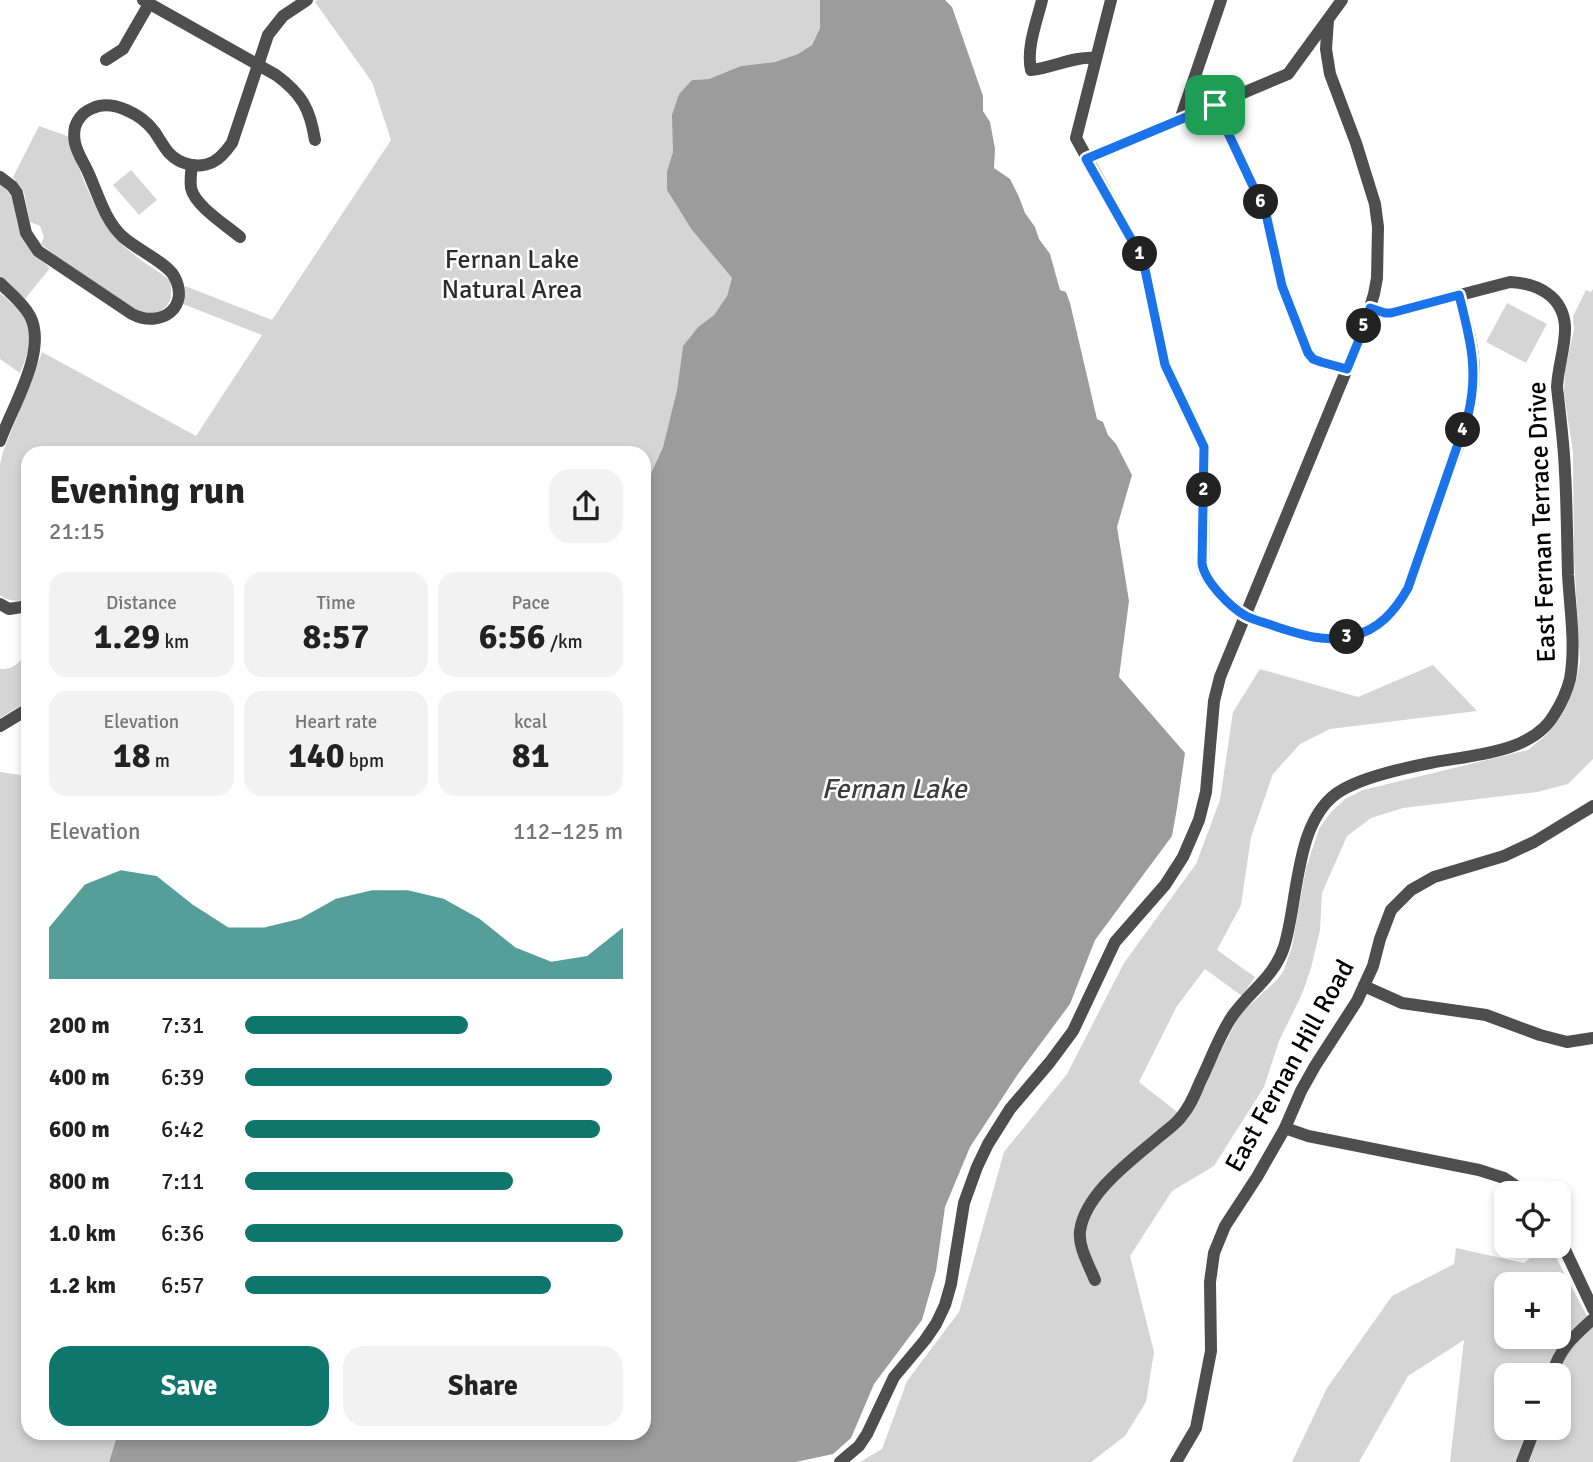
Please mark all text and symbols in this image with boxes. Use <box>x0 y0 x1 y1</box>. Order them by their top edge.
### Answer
pin <box>1185 75 1245 135</box>
icon: arrive <box>1196 86 1234 124</box>
pin: 6 <box>1244 184 1278 220</box>
text: 6 <box>1255 189 1266 213</box>
pin: 1 <box>1122 236 1158 272</box>
text: 1 <box>1134 241 1145 265</box>
park label: Fernan Lake Natural Area <box>442 244 582 306</box>
pin: 5 <box>1346 308 1382 344</box>
text: 5 <box>1358 313 1369 337</box>
street label: East Fernan Terrace Drive <box>1521 381 1563 663</box>
pin: 4 <box>1446 412 1480 448</box>
text: 4 <box>1457 417 1468 441</box>
text: Evening run <box>49 467 245 514</box>
button: share <box>549 469 623 543</box>
pin: 2 <box>1186 472 1222 508</box>
text: 2 <box>1198 477 1209 501</box>
text: 21:15 <box>49 517 105 546</box>
text: Distance <box>106 591 177 615</box>
text: Time <box>316 591 356 615</box>
text: Pace <box>512 591 550 615</box>
text: 1.29 <box>94 615 160 658</box>
text: 8:57 <box>302 615 370 658</box>
text: 6:56 <box>479 615 546 658</box>
pin: 3 <box>1330 620 1364 654</box>
text: 3 <box>1341 624 1352 648</box>
text: km <box>160 630 189 654</box>
text: /km <box>546 630 583 654</box>
text: Elevation <box>103 710 179 734</box>
text: Heart rate <box>295 710 377 734</box>
text: kcal <box>514 710 547 734</box>
text: 18 <box>113 734 151 777</box>
text: 140 <box>288 734 345 777</box>
text: 81 <box>512 734 550 777</box>
text: m <box>151 749 170 773</box>
text: bpm <box>345 749 384 773</box>
water label: Fernan Lake <box>821 772 969 806</box>
text: Elevation <box>49 817 141 846</box>
text: 112–125 m <box>513 817 623 846</box>
street label: East Fernan Hill Road <box>1218 954 1362 1178</box>
text: 200 m <box>49 1011 110 1040</box>
text: 7:31 <box>161 1011 204 1040</box>
text: 400 m <box>49 1063 110 1092</box>
text: 6:39 <box>161 1063 204 1092</box>
text: 600 m <box>49 1115 110 1144</box>
text: 6:42 <box>161 1115 204 1144</box>
text: 800 m <box>49 1167 110 1196</box>
text: 7:11 <box>161 1167 204 1196</box>
map controls <box>1494 1181 1571 1440</box>
button: locate <box>1494 1181 1571 1258</box>
text: 1.0 km <box>49 1219 116 1248</box>
text: 6:36 <box>161 1219 204 1248</box>
text: 1.2 km <box>49 1271 116 1300</box>
text: 6:57 <box>161 1271 204 1300</box>
button: + <box>1494 1272 1571 1349</box>
button: Save <box>49 1346 329 1426</box>
button: Share <box>343 1346 623 1426</box>
button: − <box>1494 1363 1571 1440</box>

